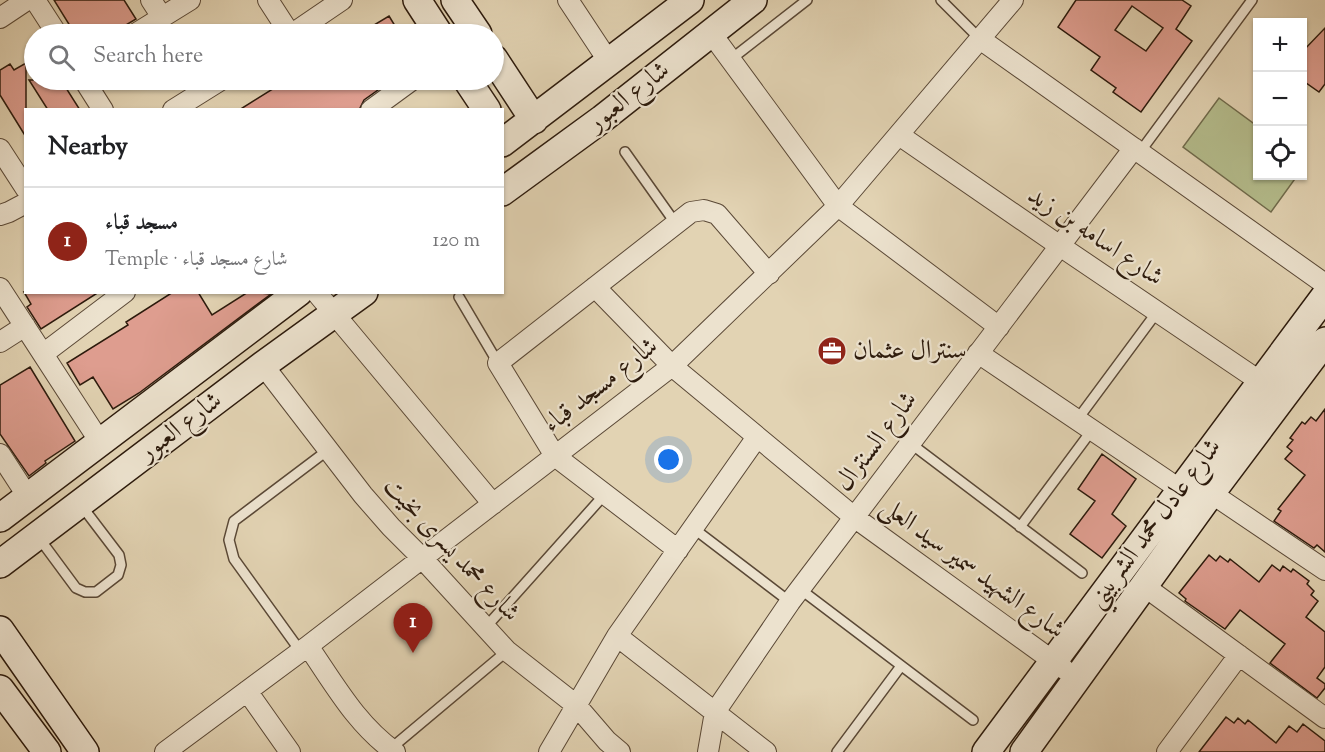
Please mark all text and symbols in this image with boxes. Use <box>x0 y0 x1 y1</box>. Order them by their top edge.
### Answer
map controls <box>1253 18 1307 180</box>
button: + <box>1253 18 1307 72</box>
search box <box>24 24 504 90</box>
icon: search <box>45 41 78 74</box>
text: Search here <box>93 41 203 73</box>
street label: شارع العبور <box>577 53 679 144</box>
button: − <box>1253 72 1307 126</box>
button: locate <box>1253 126 1307 180</box>
text: Nearby <box>48 129 128 166</box>
street label: شارع اسامه بن زيد <box>1019 178 1170 297</box>
text: مسجد قباء <box>105 208 178 240</box>
text: 1 <box>64 227 71 256</box>
text: 120 m <box>432 227 480 256</box>
text: Temple · شارع مسجد قباء <box>105 246 288 275</box>
street label: شارع مسجد قباء <box>536 329 667 444</box>
place label: سنترال عثمان <box>853 333 967 370</box>
office icon: سنترال عثمان <box>816 335 848 367</box>
street label: شارع العبور <box>129 383 231 473</box>
street label: شارع السنترال <box>827 384 928 501</box>
street label: شارع عادل محمد الشربيني <box>1079 431 1234 619</box>
your location <box>654 445 683 474</box>
street label: شارع محمد يسرى بخيت <box>373 469 528 631</box>
street label: شارع الشهيد سمير سيد العلى <box>871 489 1072 650</box>
pin: 1 <box>394 604 432 653</box>

